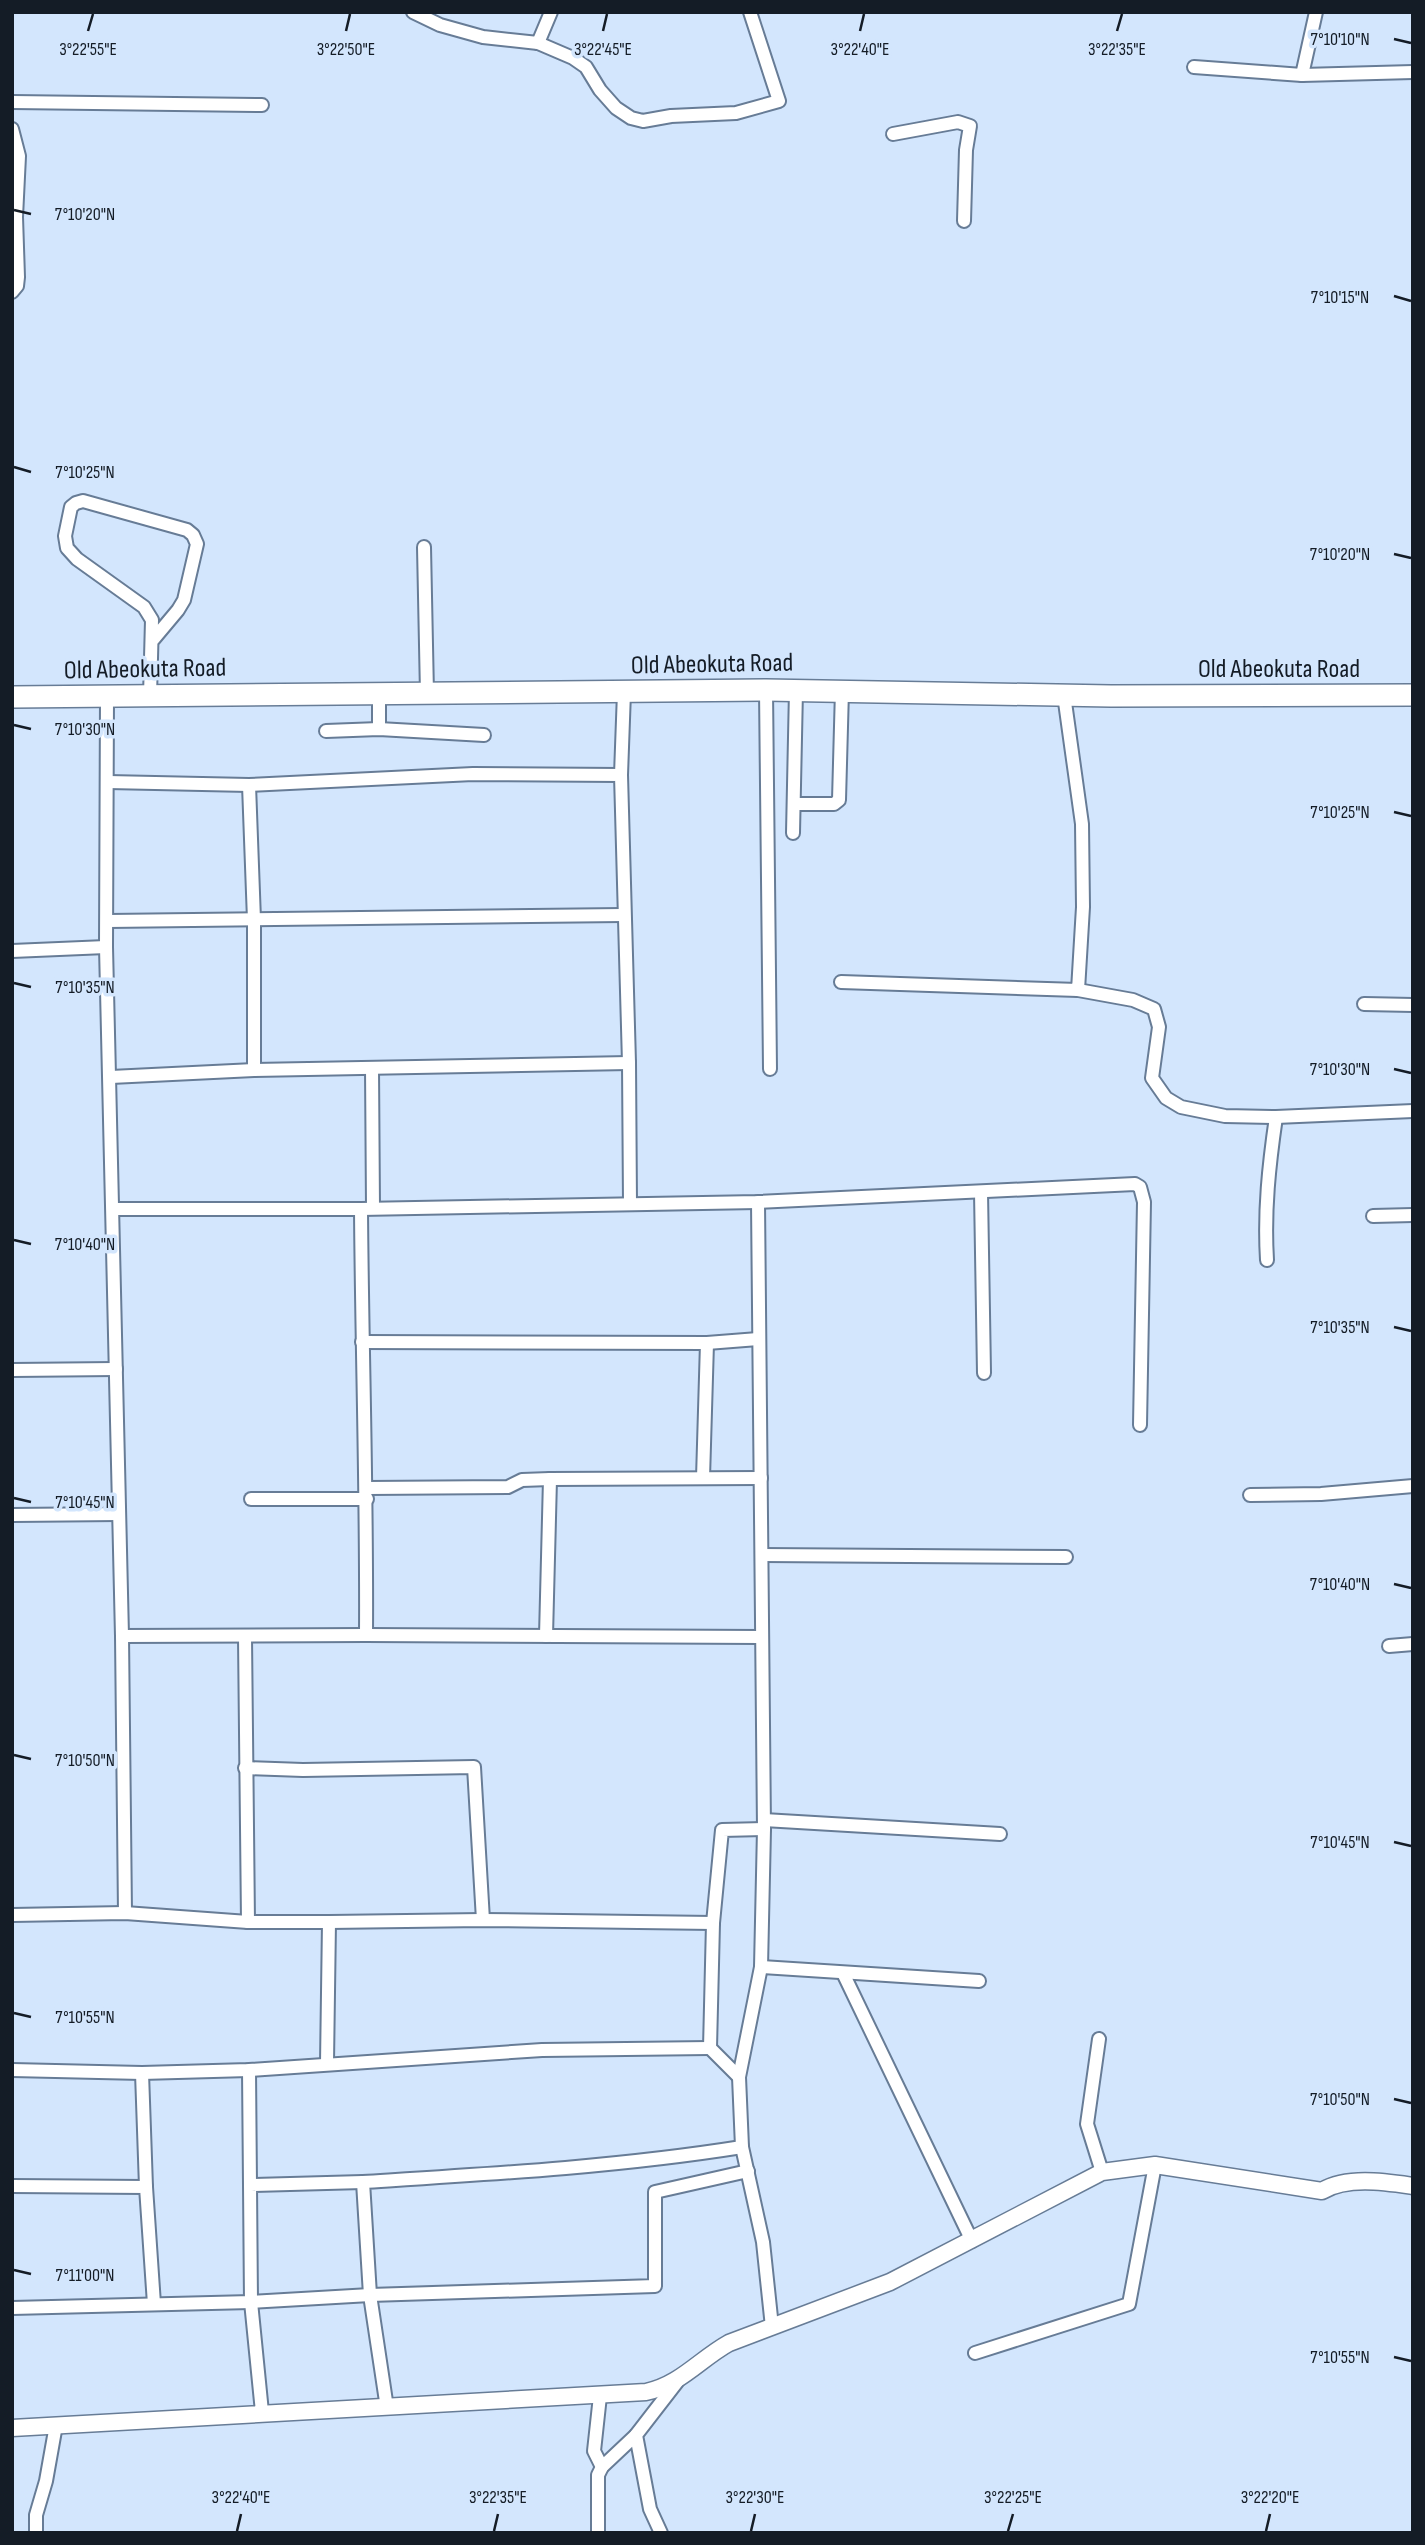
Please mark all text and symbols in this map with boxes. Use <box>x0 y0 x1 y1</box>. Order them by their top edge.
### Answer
text: 7°10'10"N <box>1310 29 1370 50</box>
text: 3°22'55"E <box>59 39 117 60</box>
text: 3°22'50"E <box>317 39 375 60</box>
text: 3°22'45"E <box>574 39 632 60</box>
text: 3°22'40"E <box>831 39 889 60</box>
text: 3°22'35"E <box>1088 39 1146 60</box>
text: 7°10'20"N <box>55 204 115 225</box>
text: 7°10'15"N <box>1311 287 1369 308</box>
text: 7°10'25"N <box>55 462 115 483</box>
text: 7°10'20"N <box>1310 544 1370 565</box>
street label: Old Abeokuta Road <box>631 648 793 681</box>
street label: Old Abeokuta Road <box>64 653 226 686</box>
street label: Old Abeokuta Road <box>1198 654 1360 685</box>
text: 7°10'30"N <box>55 719 115 740</box>
text: 7°10'25"N <box>1310 802 1370 823</box>
text: 7°10'35"N <box>55 977 115 998</box>
text: 7°10'30"N <box>1310 1059 1370 1080</box>
text: 7°10'40"N <box>55 1234 115 1255</box>
text: 7°10'35"N <box>1310 1317 1370 1338</box>
text: 7°10'45"N <box>55 1492 115 1513</box>
text: 7°10'40"N <box>1310 1574 1370 1595</box>
text: 7°10'50"N <box>55 1750 115 1771</box>
text: 7°10'45"N <box>1310 1832 1370 1853</box>
text: 7°10'55"N <box>55 2007 115 2028</box>
text: 7°10'50"N <box>1310 2089 1370 2110</box>
text: 7°11'00"N <box>56 2265 114 2286</box>
text: 7°10'55"N <box>1310 2347 1370 2368</box>
text: 3°22'40"E <box>212 2487 270 2508</box>
text: 3°22'35"E <box>469 2487 527 2508</box>
text: 3°22'30"E <box>726 2487 784 2508</box>
text: 3°22'25"E <box>984 2487 1042 2508</box>
text: 3°22'20"E <box>1241 2487 1299 2508</box>

